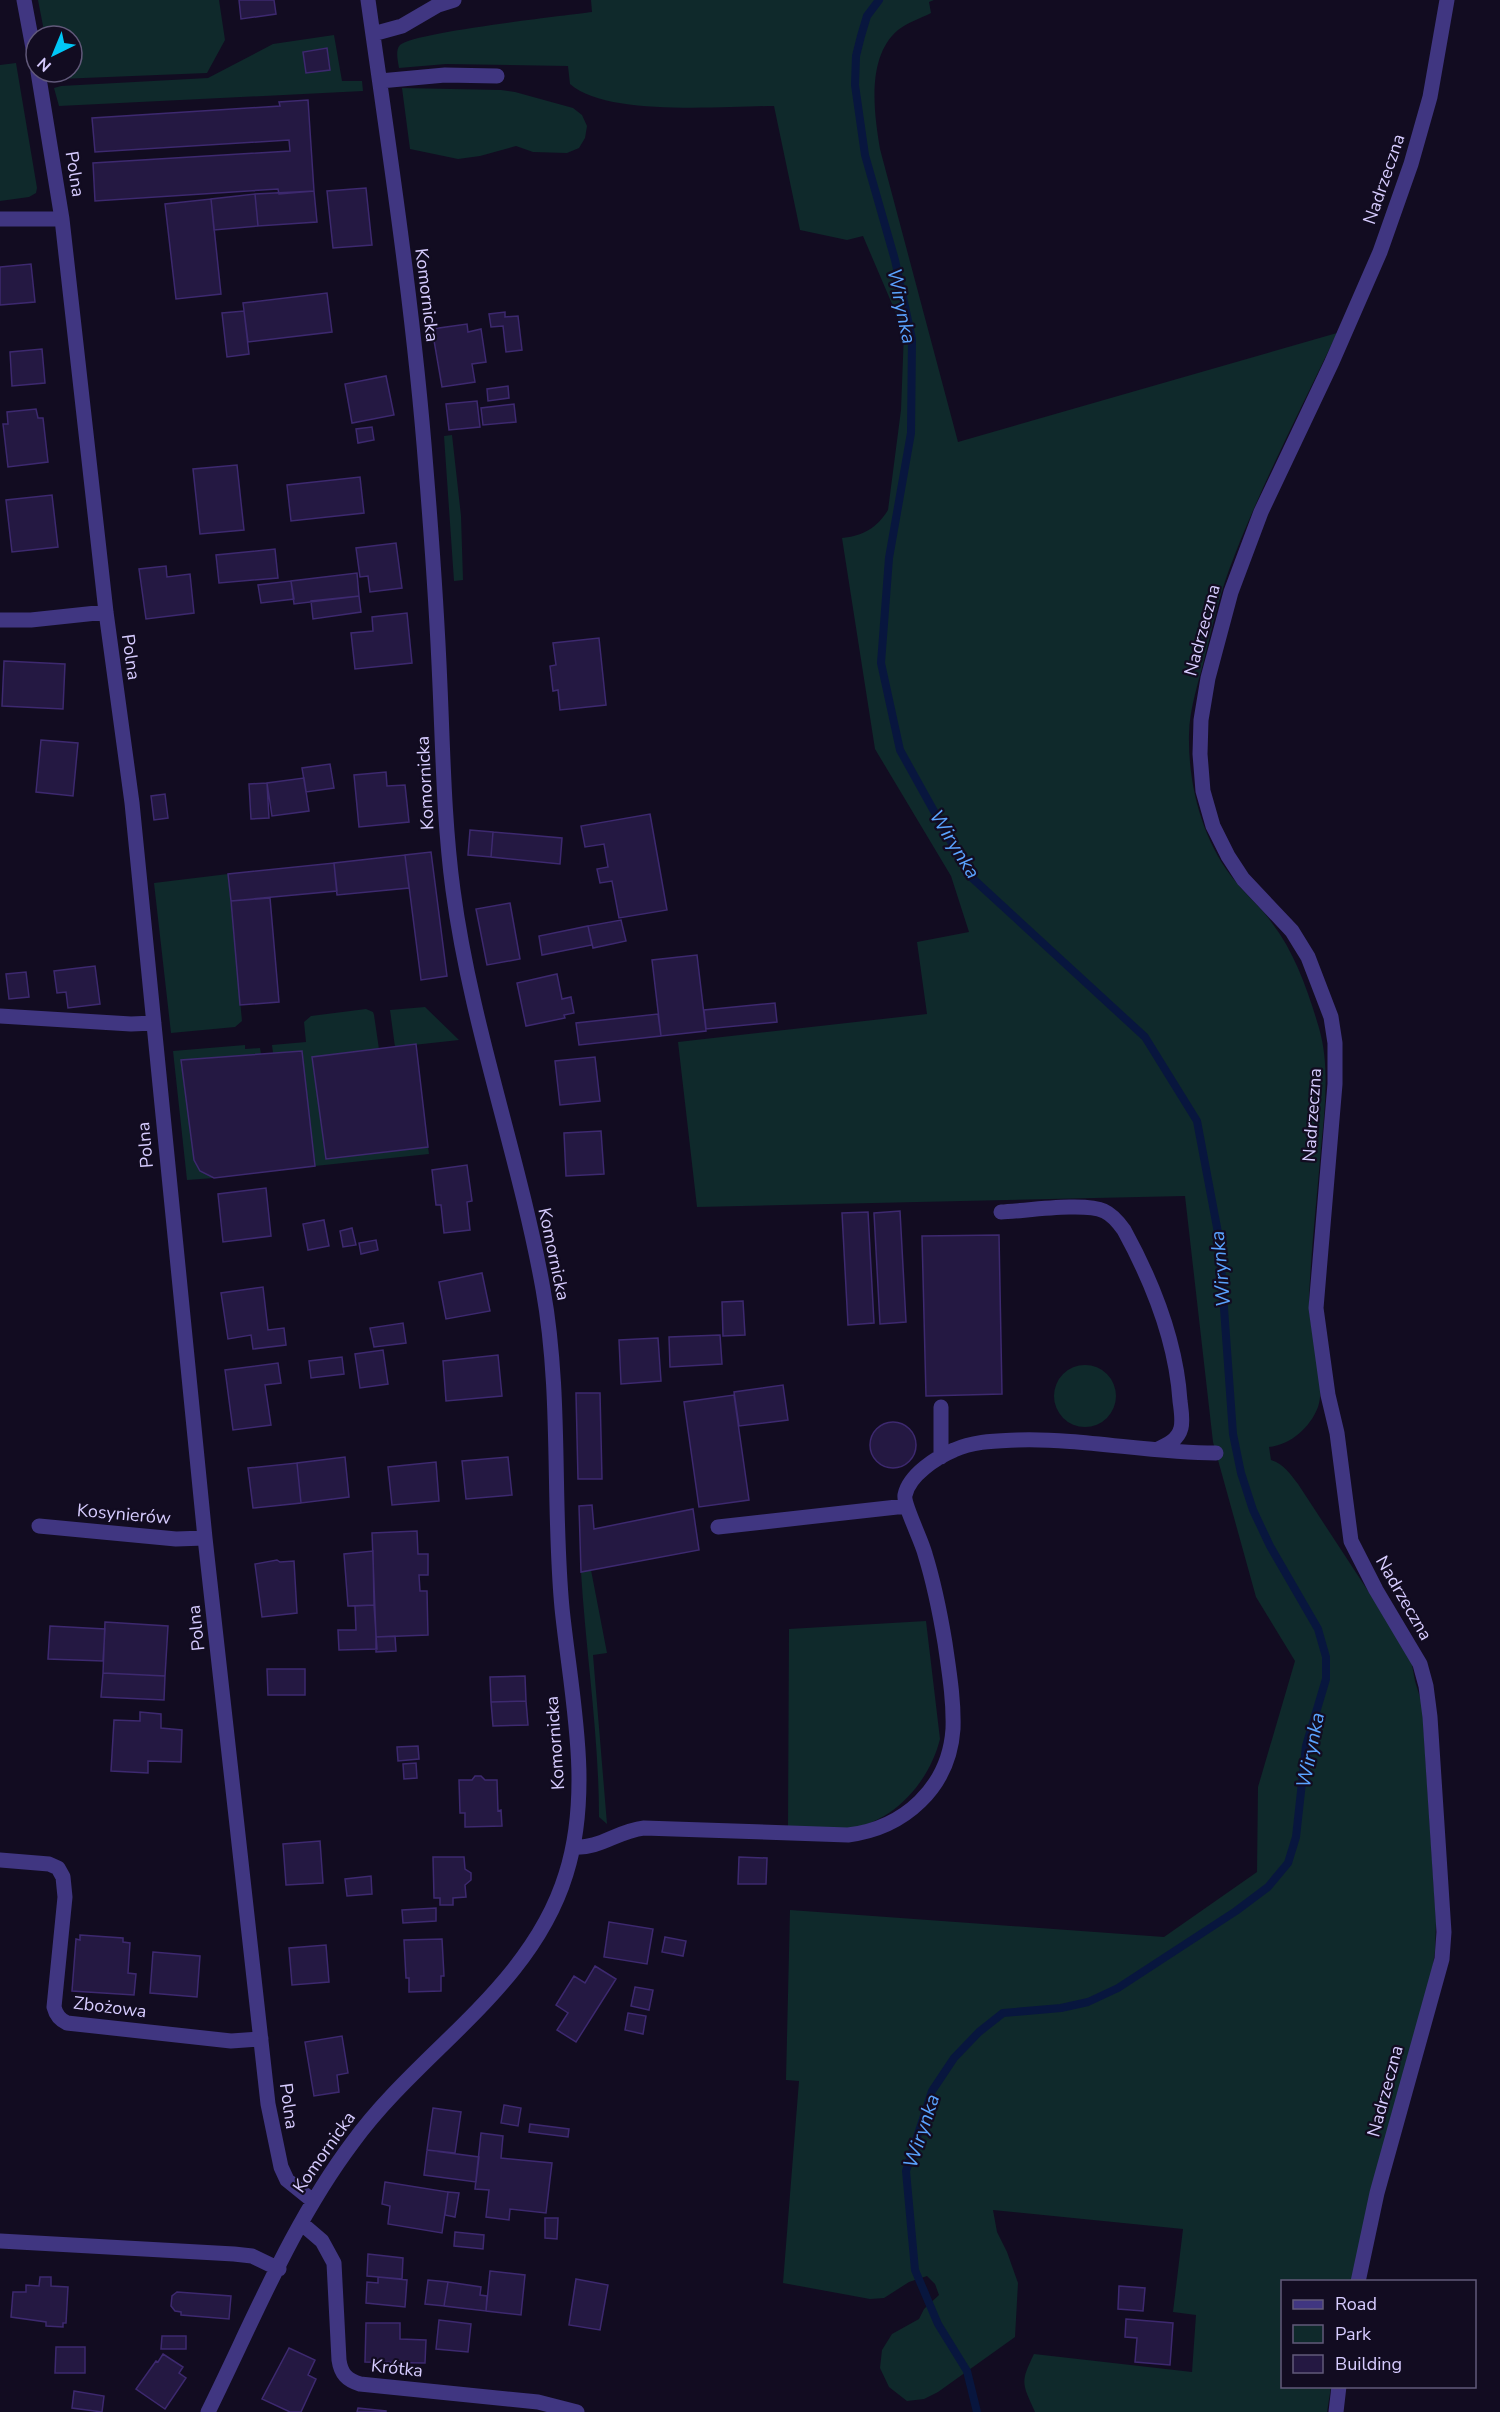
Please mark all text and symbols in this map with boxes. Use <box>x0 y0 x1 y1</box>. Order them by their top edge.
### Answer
north arrow <box>24 24 84 84</box>
text: N <box>33 52 56 76</box>
street label: Nadrzeczna <box>1357 131 1411 227</box>
street label: Polna <box>60 149 90 199</box>
street label: Komornicka <box>409 247 445 343</box>
water label: Wirynka <box>880 266 923 346</box>
street label: Nadrzeczna <box>1178 581 1226 679</box>
street label: Polna <box>116 633 146 681</box>
street label: Komornicka <box>411 735 439 831</box>
water label: Wirynka <box>923 805 986 884</box>
street label: Nadrzeczna <box>1297 1067 1327 1163</box>
street label: Polna <box>131 1121 159 1169</box>
street label: Komornicka <box>532 1205 576 1303</box>
water label: Wirynka <box>1204 1230 1237 1308</box>
street label: Kosynierów <box>76 1498 172 1530</box>
street label: Nadrzeczna <box>1370 1551 1438 1645</box>
street label: Polna <box>182 1604 210 1652</box>
street label: Komornicka <box>540 1695 570 1791</box>
water label: Wirynka <box>1290 1710 1331 1790</box>
street label: Zbożowa <box>72 1991 148 2023</box>
street label: Nadrzeczna <box>1361 2042 1409 2140</box>
street label: Polna <box>274 2082 304 2130</box>
water label: Wirynka <box>897 2091 946 2172</box>
street label: Komornicka <box>287 2107 361 2197</box>
legend <box>1281 2280 1476 2388</box>
text: Road <box>1335 2292 1377 2316</box>
text: Park <box>1335 2322 1372 2346</box>
text: Building <box>1335 2352 1402 2376</box>
street label: Krótka <box>370 2353 424 2383</box>

